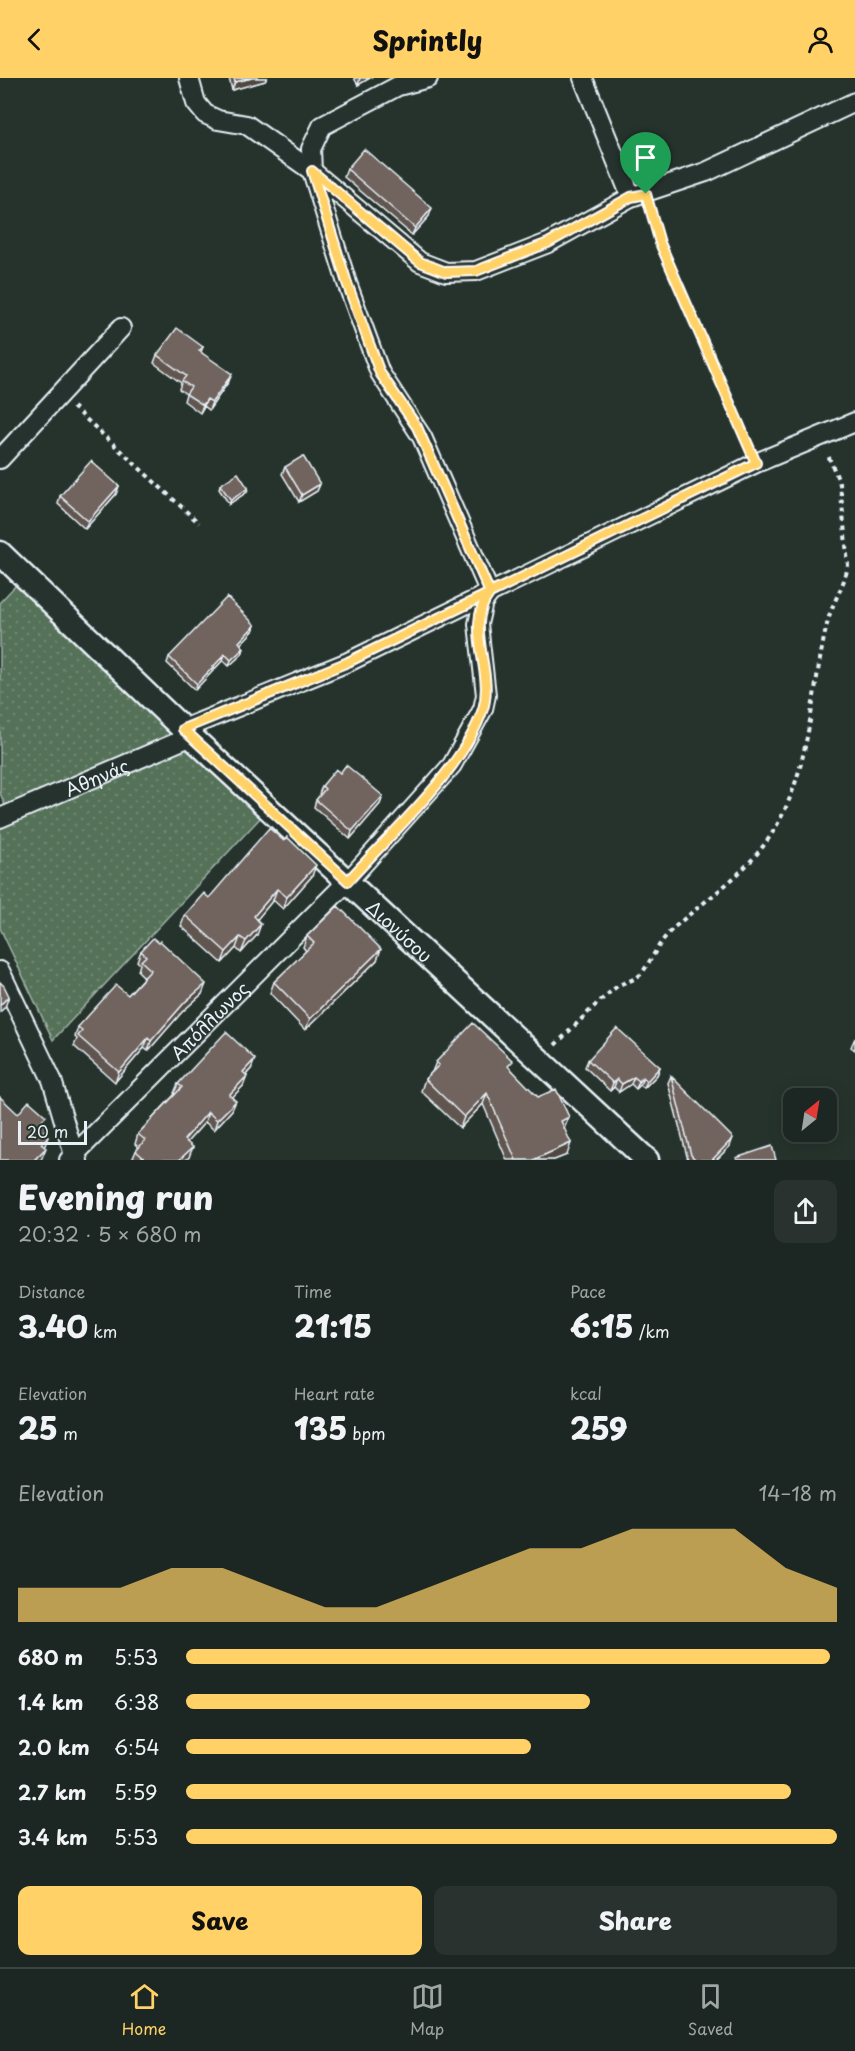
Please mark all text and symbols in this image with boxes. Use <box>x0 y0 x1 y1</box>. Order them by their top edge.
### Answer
text: Sprintly <box>373 19 482 60</box>
icon: back <box>18 23 51 56</box>
icon: person <box>804 23 837 56</box>
pin <box>620 132 671 194</box>
icon: arrive <box>629 141 662 174</box>
street label: Αθηνάς <box>60 751 133 802</box>
street label: Διονύσου <box>361 893 439 968</box>
street label: Απόλλωνος <box>164 975 254 1065</box>
north arrow <box>783 1088 837 1142</box>
map controls <box>783 1088 837 1142</box>
scale bar <box>18 1118 87 1146</box>
text: 20 m <box>27 1119 68 1143</box>
text: Evening run <box>18 1171 213 1221</box>
button: share <box>774 1180 837 1243</box>
text: 20:32 · 5 × 680 m <box>18 1219 202 1249</box>
text: Distance <box>18 1279 85 1303</box>
text: Time <box>294 1279 332 1303</box>
text: Pace <box>570 1279 606 1303</box>
text: 3.40 <box>18 1303 88 1348</box>
text: 21:15 <box>294 1303 372 1348</box>
text: 6:15 <box>570 1303 634 1348</box>
text: km <box>88 1319 117 1343</box>
text: /km <box>634 1319 670 1343</box>
text: Elevation <box>18 1381 87 1405</box>
text: Heart rate <box>294 1381 375 1405</box>
text: kcal <box>570 1381 602 1405</box>
text: 25 <box>18 1405 58 1450</box>
text: 135 <box>294 1405 347 1450</box>
text: 259 <box>570 1405 627 1450</box>
text: m <box>58 1421 78 1445</box>
text: bpm <box>347 1421 386 1445</box>
text: Elevation <box>18 1478 104 1508</box>
text: 14–18 m <box>758 1478 837 1508</box>
text: 680 m <box>18 1642 83 1672</box>
text: 5:53 <box>114 1642 158 1672</box>
text: 1.4 km <box>18 1687 84 1717</box>
text: 6:38 <box>114 1687 159 1717</box>
text: 2.0 km <box>18 1732 90 1762</box>
text: 6:54 <box>114 1732 160 1762</box>
text: 2.7 km <box>18 1777 86 1807</box>
text: 5:59 <box>114 1777 158 1807</box>
text: 3.4 km <box>18 1822 88 1852</box>
text: 5:53 <box>114 1822 158 1852</box>
button: Save <box>18 1886 422 1955</box>
button: Share <box>434 1886 837 1955</box>
tab: Home <box>122 1980 166 2040</box>
tab: Map <box>410 1980 444 2040</box>
tab: Saved <box>688 1980 733 2040</box>

